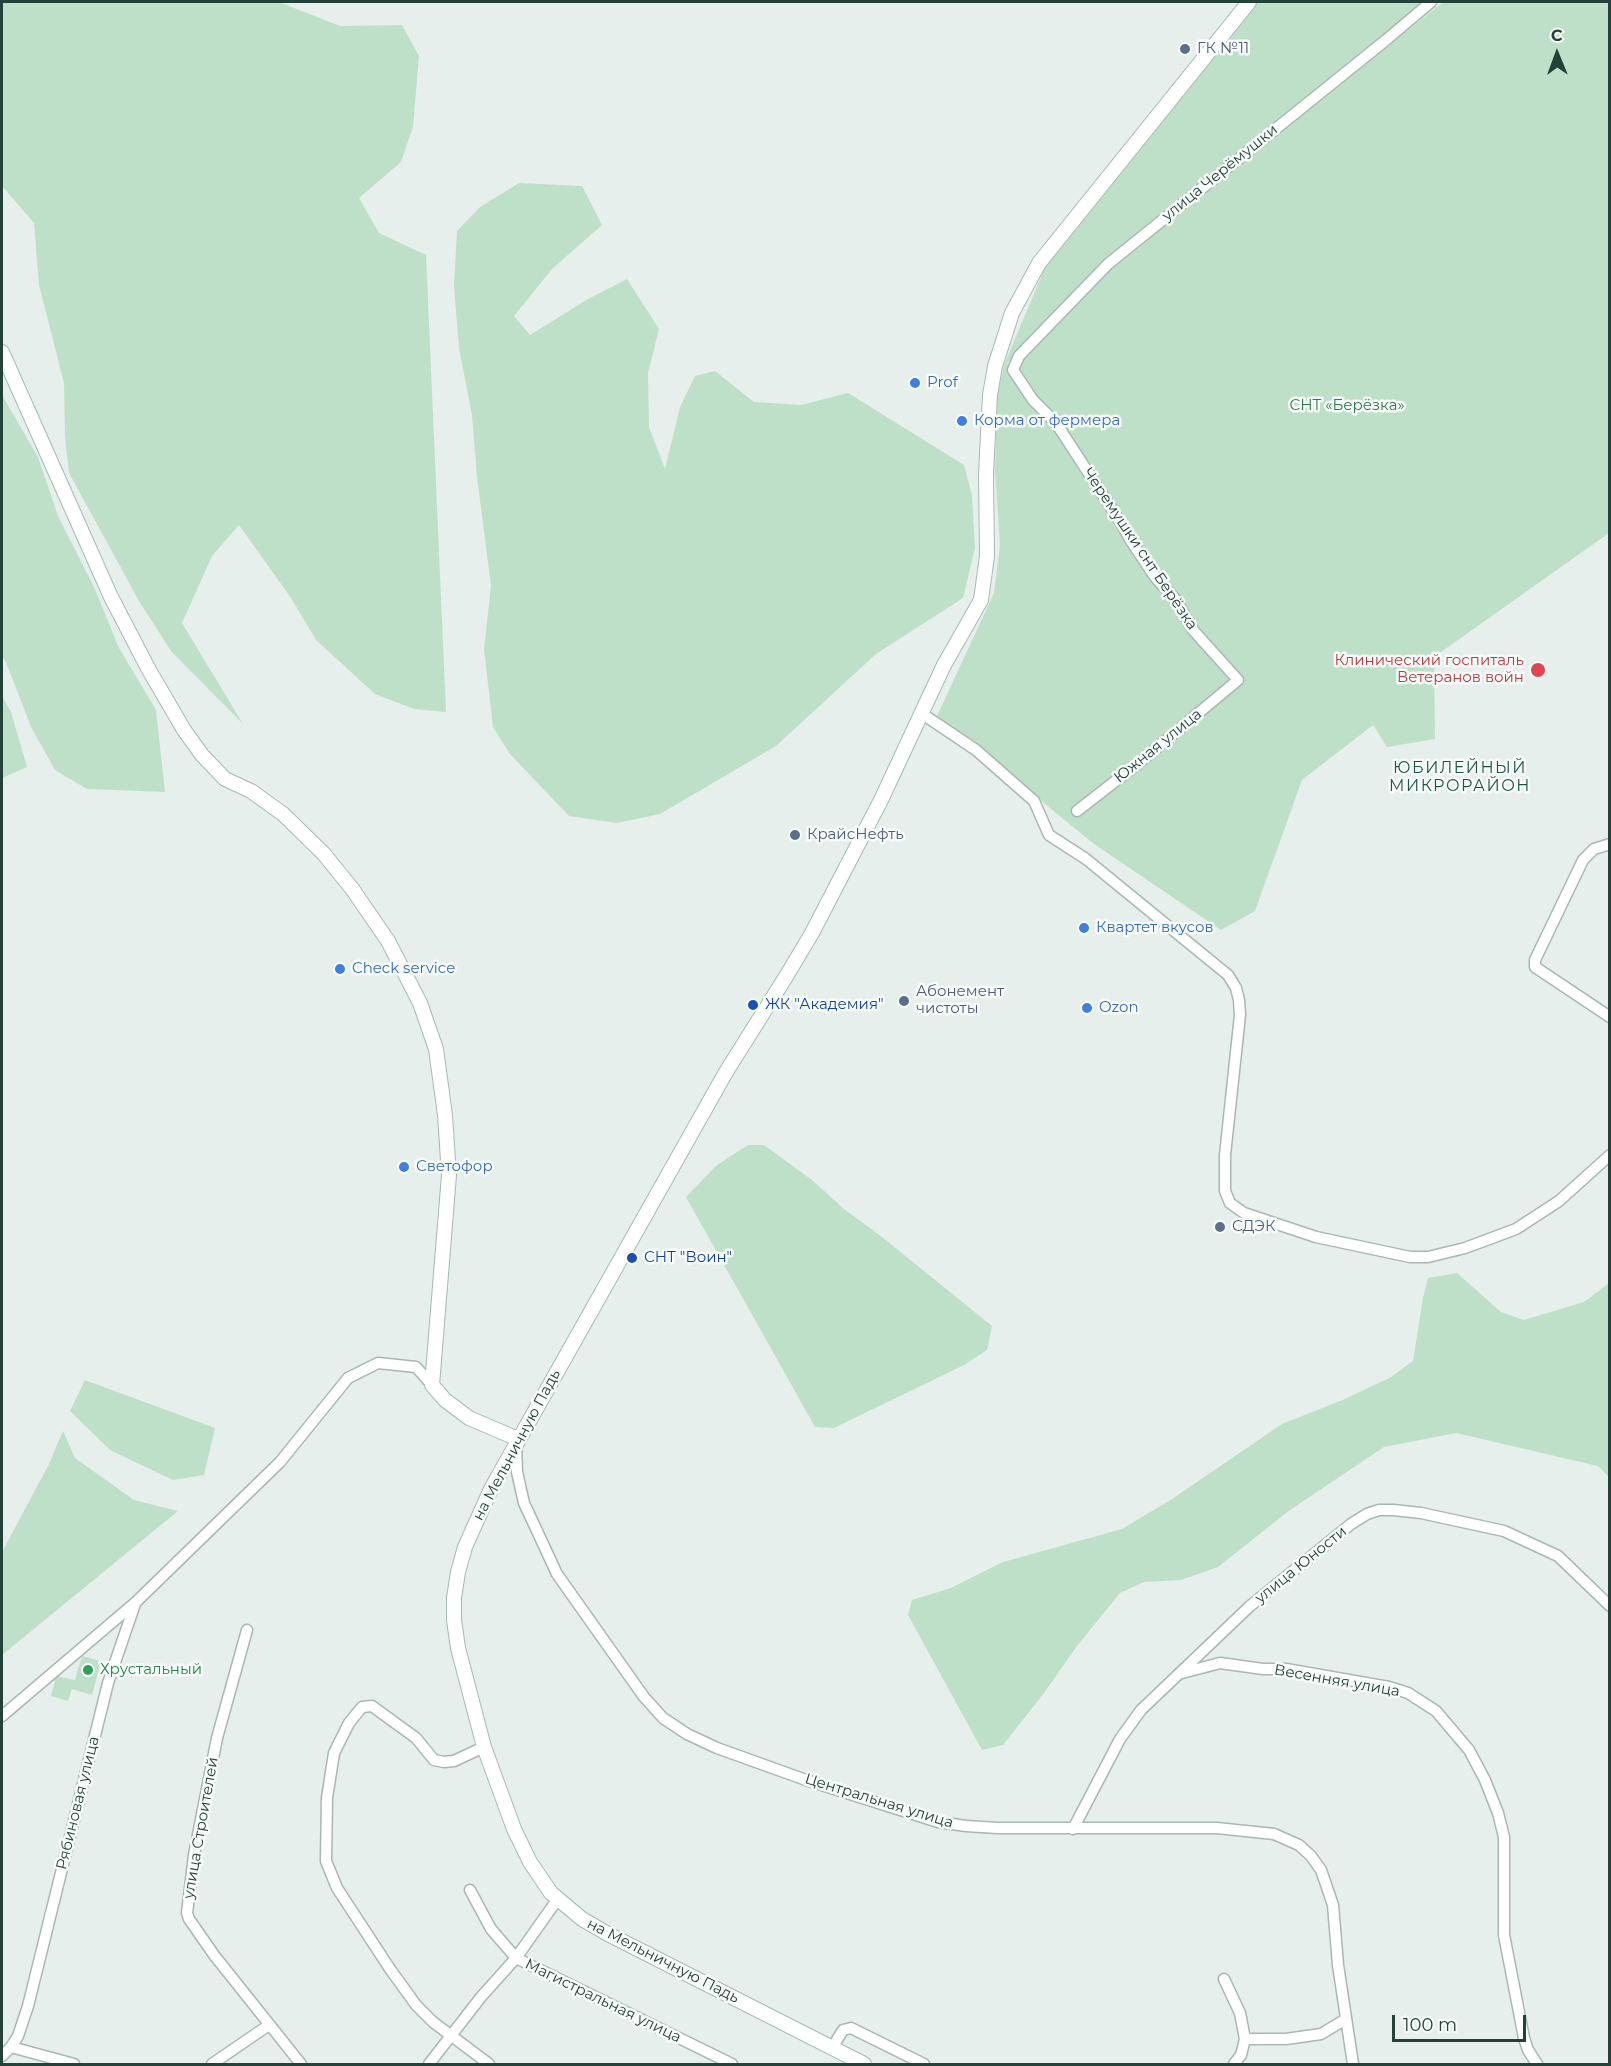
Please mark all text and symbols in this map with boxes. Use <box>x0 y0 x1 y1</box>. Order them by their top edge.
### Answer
north arrow <box>1527 24 1587 84</box>
text: С <box>1551 26 1563 45</box>
place label: ГК №11 <box>1197 40 1249 58</box>
marker: ГК №11 <box>1178 42 1192 56</box>
street label: улица Черёмушки <box>1159 121 1281 225</box>
place label: Prof <box>927 374 958 392</box>
marker: Prof <box>908 376 922 390</box>
park label: СНТ «Берёзка» <box>1289 397 1405 415</box>
place label: Корма от фермера <box>974 412 1120 430</box>
marker: Корма от фермера <box>955 414 969 428</box>
street label: Черемушки снт Берёзка <box>1079 465 1201 633</box>
place label: Клинический госпиталь Ветеранов войн <box>1335 652 1524 687</box>
marker: Клинический госпиталь Ветеранов войн <box>1529 661 1547 679</box>
street label: Южная улица <box>1111 705 1205 787</box>
district label: ЮБИЛЕЙНЫЙ МИКРОРАЙОН <box>1389 758 1531 796</box>
place label: КрайсНефть <box>807 826 904 844</box>
marker: КрайсНефть <box>788 828 802 842</box>
place label: Квартет вкусов <box>1096 919 1214 937</box>
marker: Квартет вкусов <box>1077 921 1091 935</box>
place label: Check service <box>352 960 455 978</box>
marker: Check service <box>333 962 347 976</box>
place label: Абонемент чистоты <box>916 983 1004 1018</box>
marker: Абонемент чистоты <box>897 994 911 1008</box>
place label: ЖК "Академия" <box>765 996 884 1014</box>
marker: ЖК "Академия" <box>746 998 760 1012</box>
place label: Ozon <box>1099 999 1139 1017</box>
marker: Ozon <box>1080 1001 1094 1015</box>
place label: Светофор <box>416 1158 493 1176</box>
marker: Светофор <box>397 1160 411 1174</box>
place label: СДЭК <box>1232 1218 1275 1236</box>
marker: СДЭК <box>1213 1220 1227 1234</box>
place label: СНТ "Воин" <box>644 1249 732 1267</box>
marker: СНТ "Воин" <box>625 1251 639 1265</box>
street label: на Мельничную Падь <box>470 1366 564 1524</box>
street label: улица Юности <box>1252 1523 1350 1607</box>
place label: Хрустальный <box>100 1661 202 1679</box>
street label: Весенняя улица <box>1273 1661 1401 1701</box>
marker: Хрустальный <box>81 1663 95 1677</box>
street label: Рябиновая улица <box>53 1734 103 1872</box>
street label: улица Строителей <box>180 1756 222 1900</box>
street label: Центральная улица <box>803 1770 955 1832</box>
street label: на Мельничную Падь <box>584 1915 742 2007</box>
street label: Магистральная улица <box>522 1955 684 2047</box>
scale bar <box>1395 2003 1528 2041</box>
text: 100 m <box>1403 2014 1457 2036</box>

